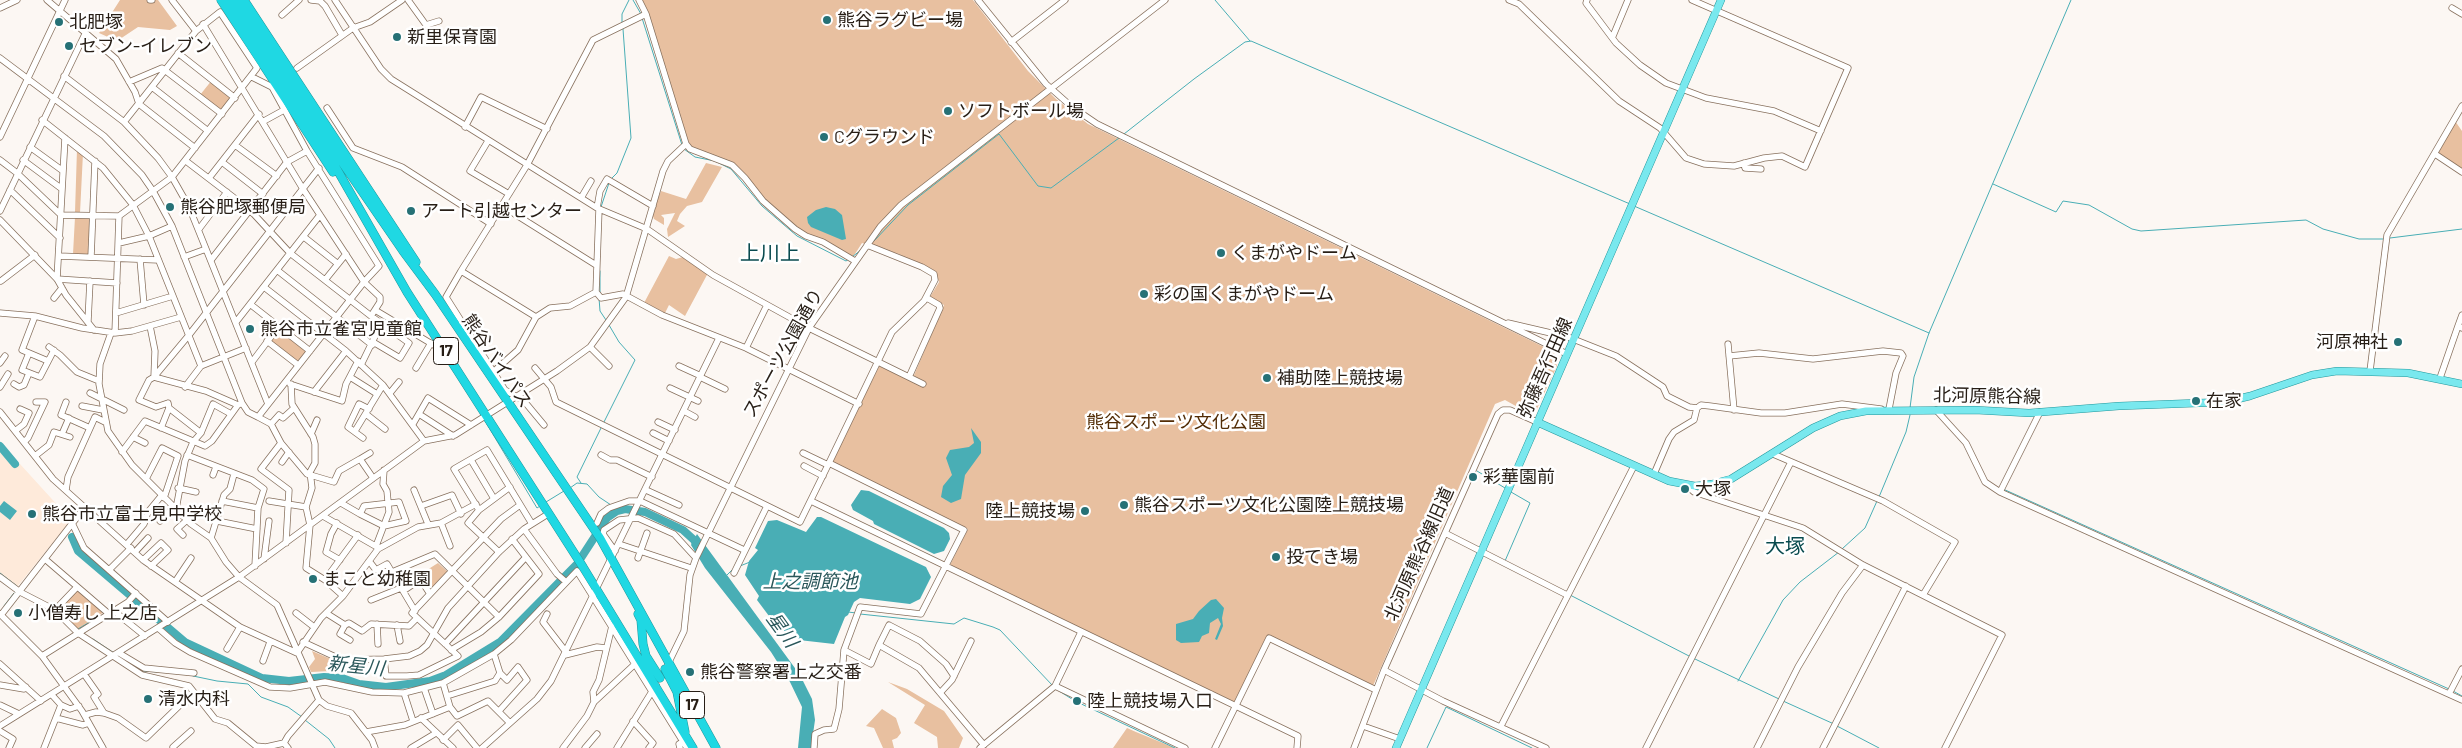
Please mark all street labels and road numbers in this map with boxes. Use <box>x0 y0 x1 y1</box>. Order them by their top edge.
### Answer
street label: スポーツ公園通り <box>739 285 827 421</box>
street label: 熊谷バイパス <box>458 310 536 412</box>
street label: 弥藤吾行田線 <box>1513 314 1577 422</box>
road number: 17 <box>434 338 458 364</box>
street label: 北河原熊谷線 <box>1933 384 2041 408</box>
street label: 北河原熊谷線旧道 <box>1380 484 1458 624</box>
road number: 17 <box>680 692 704 718</box>

